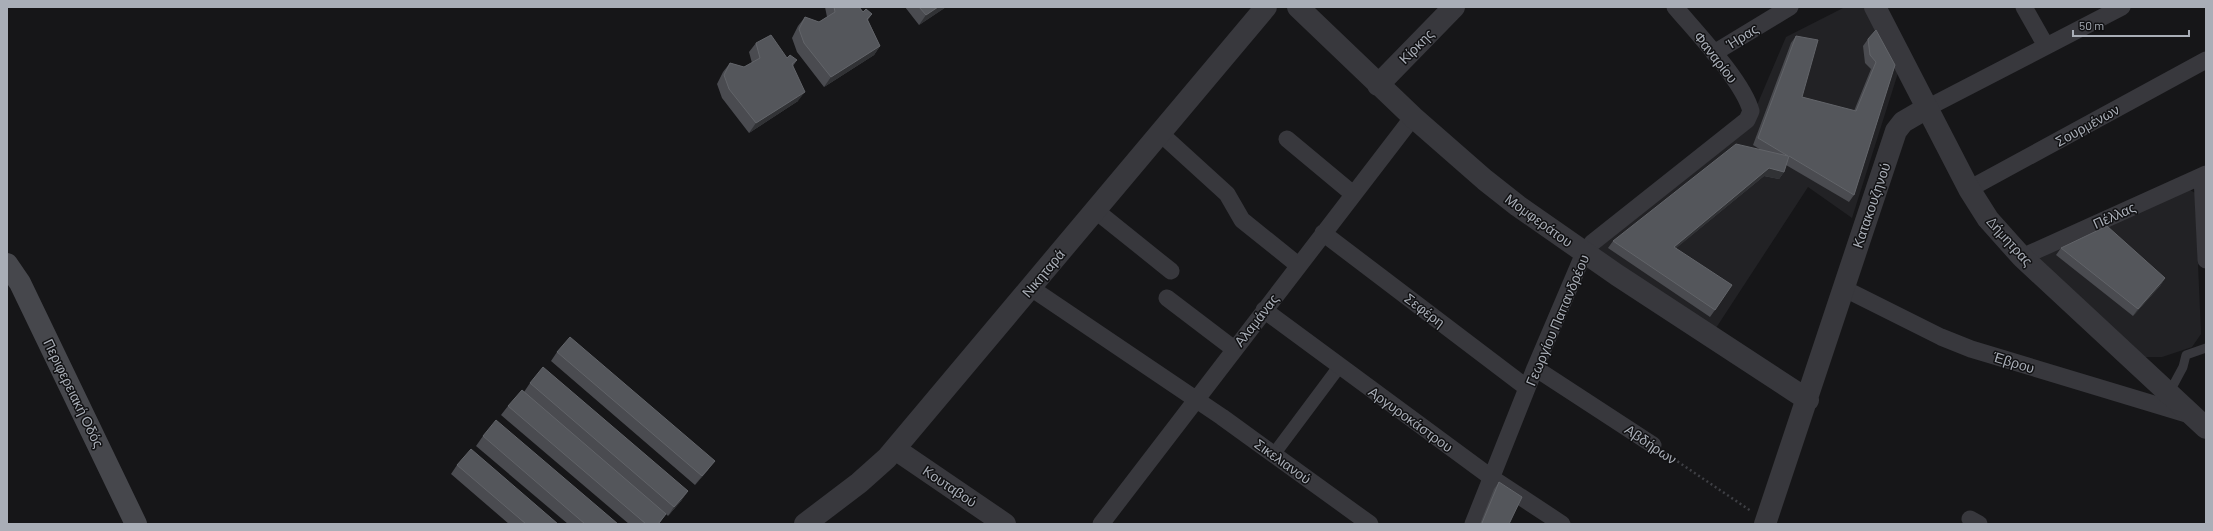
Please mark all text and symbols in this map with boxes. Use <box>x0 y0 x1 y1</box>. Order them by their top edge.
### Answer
scale bar <box>2073 12 2189 38</box>
text: 50 m <box>2079 18 2104 32</box>
street label: Ήρας <box>1722 20 1761 53</box>
street label: Κίρκης <box>1395 25 1437 67</box>
street label: Φαναρίου <box>1691 28 1741 86</box>
street label: Σουρμένων <box>2052 100 2122 150</box>
street label: Κατακουζηνού <box>1848 160 1894 250</box>
street label: Μομφεράτου <box>1502 190 1576 250</box>
street label: Πέλλας <box>2090 198 2138 232</box>
street label: Δήμητρας <box>1983 213 2037 269</box>
street label: Νικηταρά <box>1018 246 1068 300</box>
street label: Γεωργίου Παπανδρέου <box>1522 252 1592 388</box>
street label: Σεφέρη <box>1402 289 1448 331</box>
street label: Αλαμάνας <box>1230 290 1282 350</box>
street label: Περιφερειακή Οδός <box>40 336 108 450</box>
street label: Έβρου <box>1990 347 2037 376</box>
street label: Αργυροκάστρου <box>1365 383 1457 455</box>
street label: Αβδήρων <box>1622 420 1680 468</box>
street label: Σικελιανού <box>1251 435 1315 487</box>
street label: Κουταβού <box>920 462 980 510</box>

